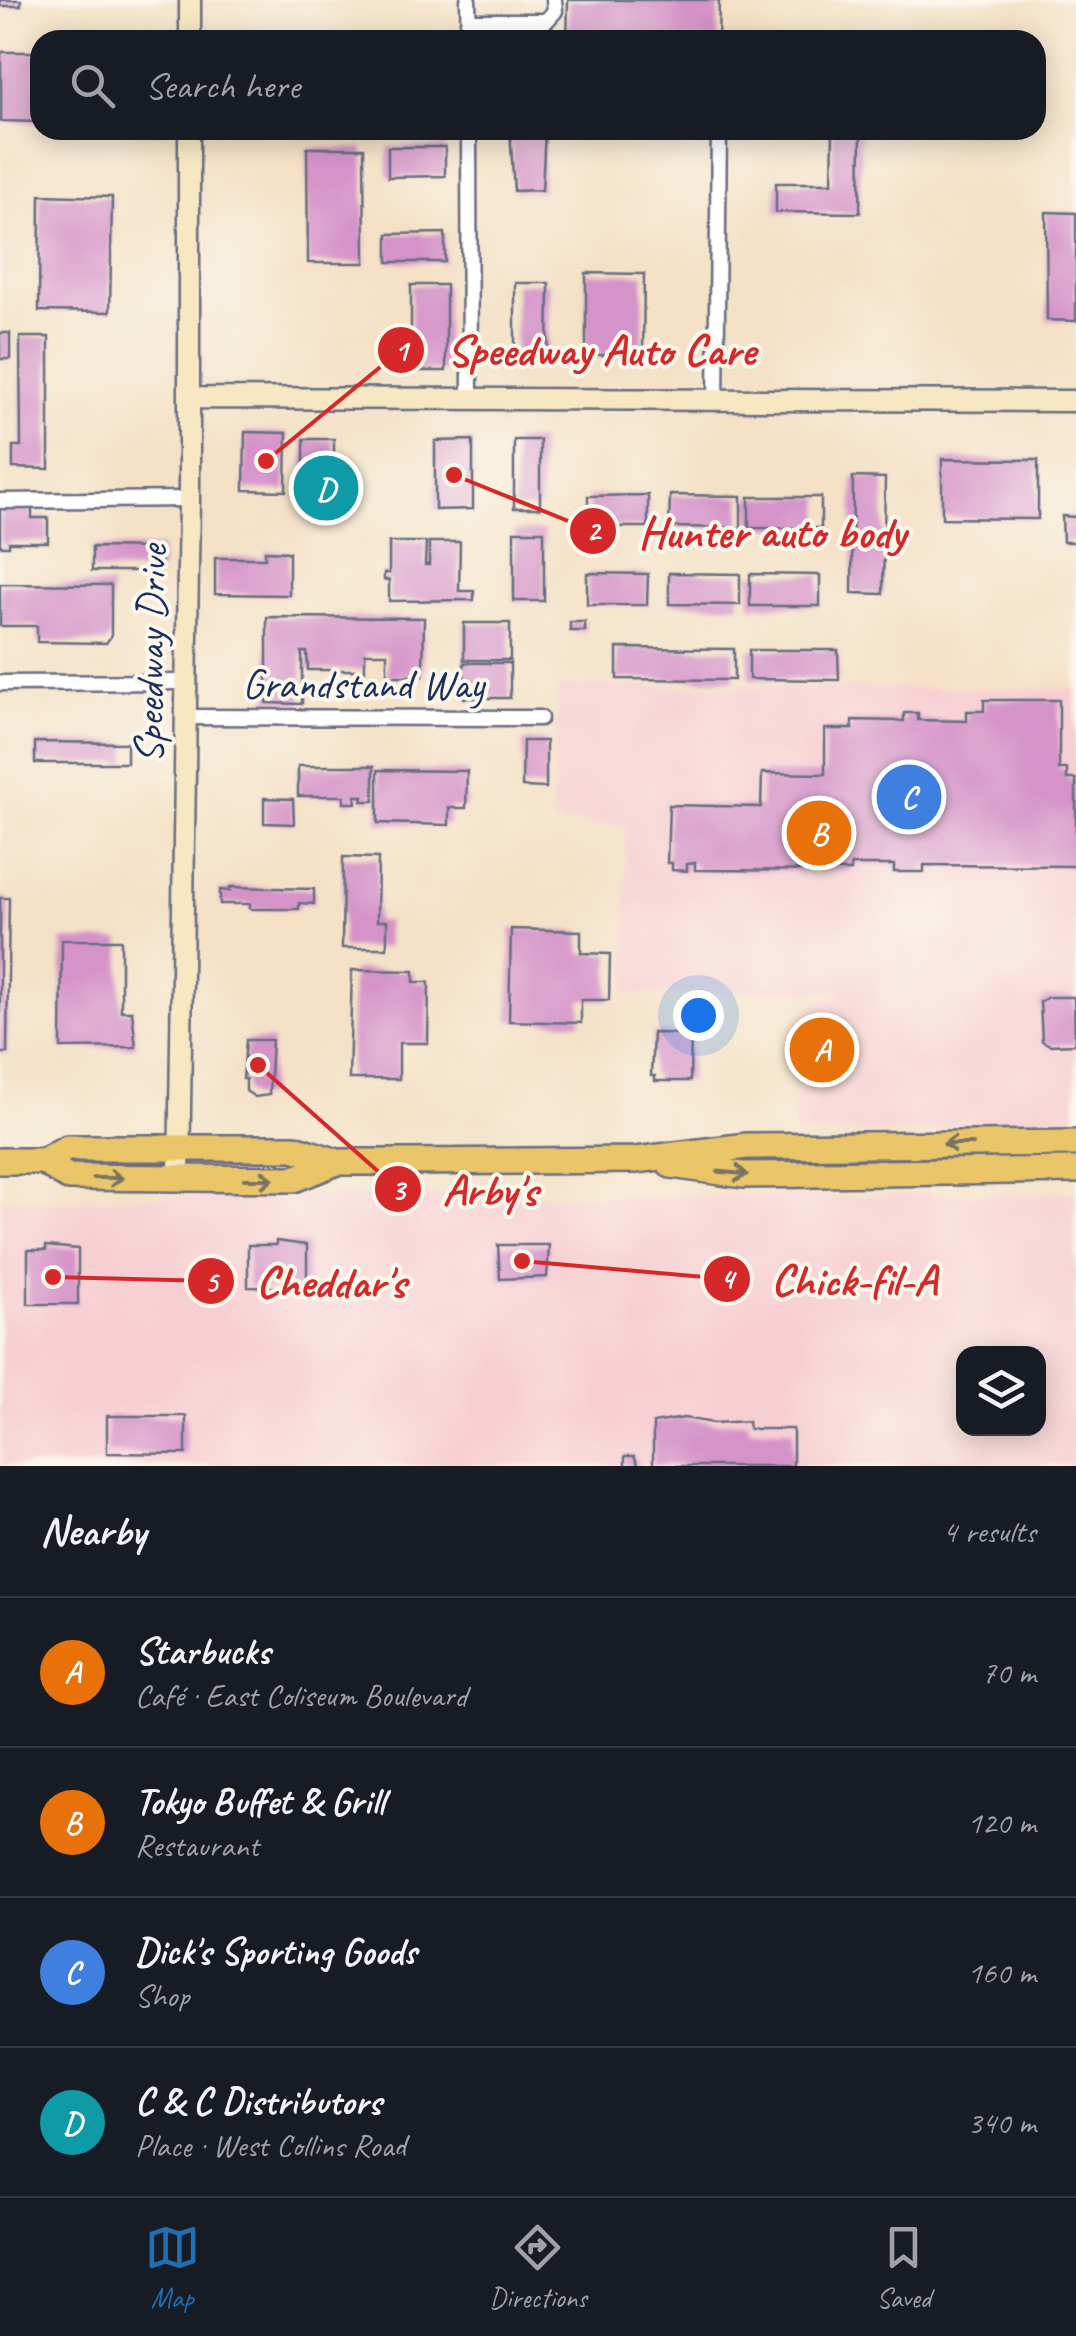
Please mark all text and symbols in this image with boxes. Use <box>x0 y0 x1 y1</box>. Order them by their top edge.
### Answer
search box <box>30 30 1046 140</box>
icon: search <box>65 58 120 113</box>
text: Search here <box>145 62 300 109</box>
callout: Speedway Auto Care <box>376 312 776 387</box>
text: Speedway Auto Care <box>447 322 759 379</box>
text: 1 <box>394 331 411 369</box>
pin: D <box>294 450 358 526</box>
callout: Hunter auto body <box>568 493 926 568</box>
text: Hunter auto body <box>638 504 910 561</box>
text: 2 <box>586 512 602 550</box>
street label: Speedway Drive <box>122 542 179 764</box>
street label: Grandstand Way <box>242 658 486 711</box>
pin: C <box>876 760 942 834</box>
pin: B <box>786 796 852 870</box>
your location <box>673 990 724 1041</box>
pin: A <box>790 1012 854 1088</box>
one-way arrow <box>942 1134 974 1154</box>
callout: Arby's <box>373 1152 558 1227</box>
text: Arby's <box>442 1162 542 1219</box>
one-way arrow <box>716 1164 749 1183</box>
one-way arrow <box>92 1168 124 1187</box>
one-way arrow <box>242 1170 275 1188</box>
text: 3 <box>391 1171 407 1209</box>
callout: Chick-fil-A <box>702 1241 957 1316</box>
callout: Cheddar's <box>186 1244 425 1319</box>
text: Chick-fil-A <box>771 1252 940 1309</box>
text: Cheddar's <box>256 1254 410 1311</box>
text: 4 <box>720 1260 737 1298</box>
text: 5 <box>204 1263 220 1301</box>
map controls <box>956 1346 1046 1436</box>
button: layers <box>956 1346 1046 1436</box>
text: Nearby <box>40 1505 146 1558</box>
text: 4 results <box>942 1511 1036 1552</box>
text: Starbucks <box>135 1628 270 1675</box>
text: A <box>64 1652 81 1693</box>
text: 70 m <box>982 1652 1036 1693</box>
text: Café · East Coliseum Boulevard <box>135 1675 467 1716</box>
text: Tokyo Buffet & Grill <box>135 1778 384 1825</box>
text: B <box>64 1802 81 1843</box>
text: 120 m <box>967 1802 1036 1843</box>
text: Restaurant <box>135 1825 259 1866</box>
text: Dick's Sporting Goods <box>135 1928 416 1975</box>
text: C <box>65 1952 80 1993</box>
text: 160 m <box>967 1952 1036 1993</box>
text: Shop <box>135 1975 189 2016</box>
text: C & C Distributors <box>135 2078 381 2125</box>
text: D <box>63 2102 82 2143</box>
text: 340 m <box>967 2102 1036 2143</box>
text: Place · West Collins Road <box>135 2125 406 2166</box>
tab: Map <box>145 2220 200 2315</box>
tab: Directions <box>489 2220 587 2315</box>
tab: Saved <box>876 2220 931 2315</box>

